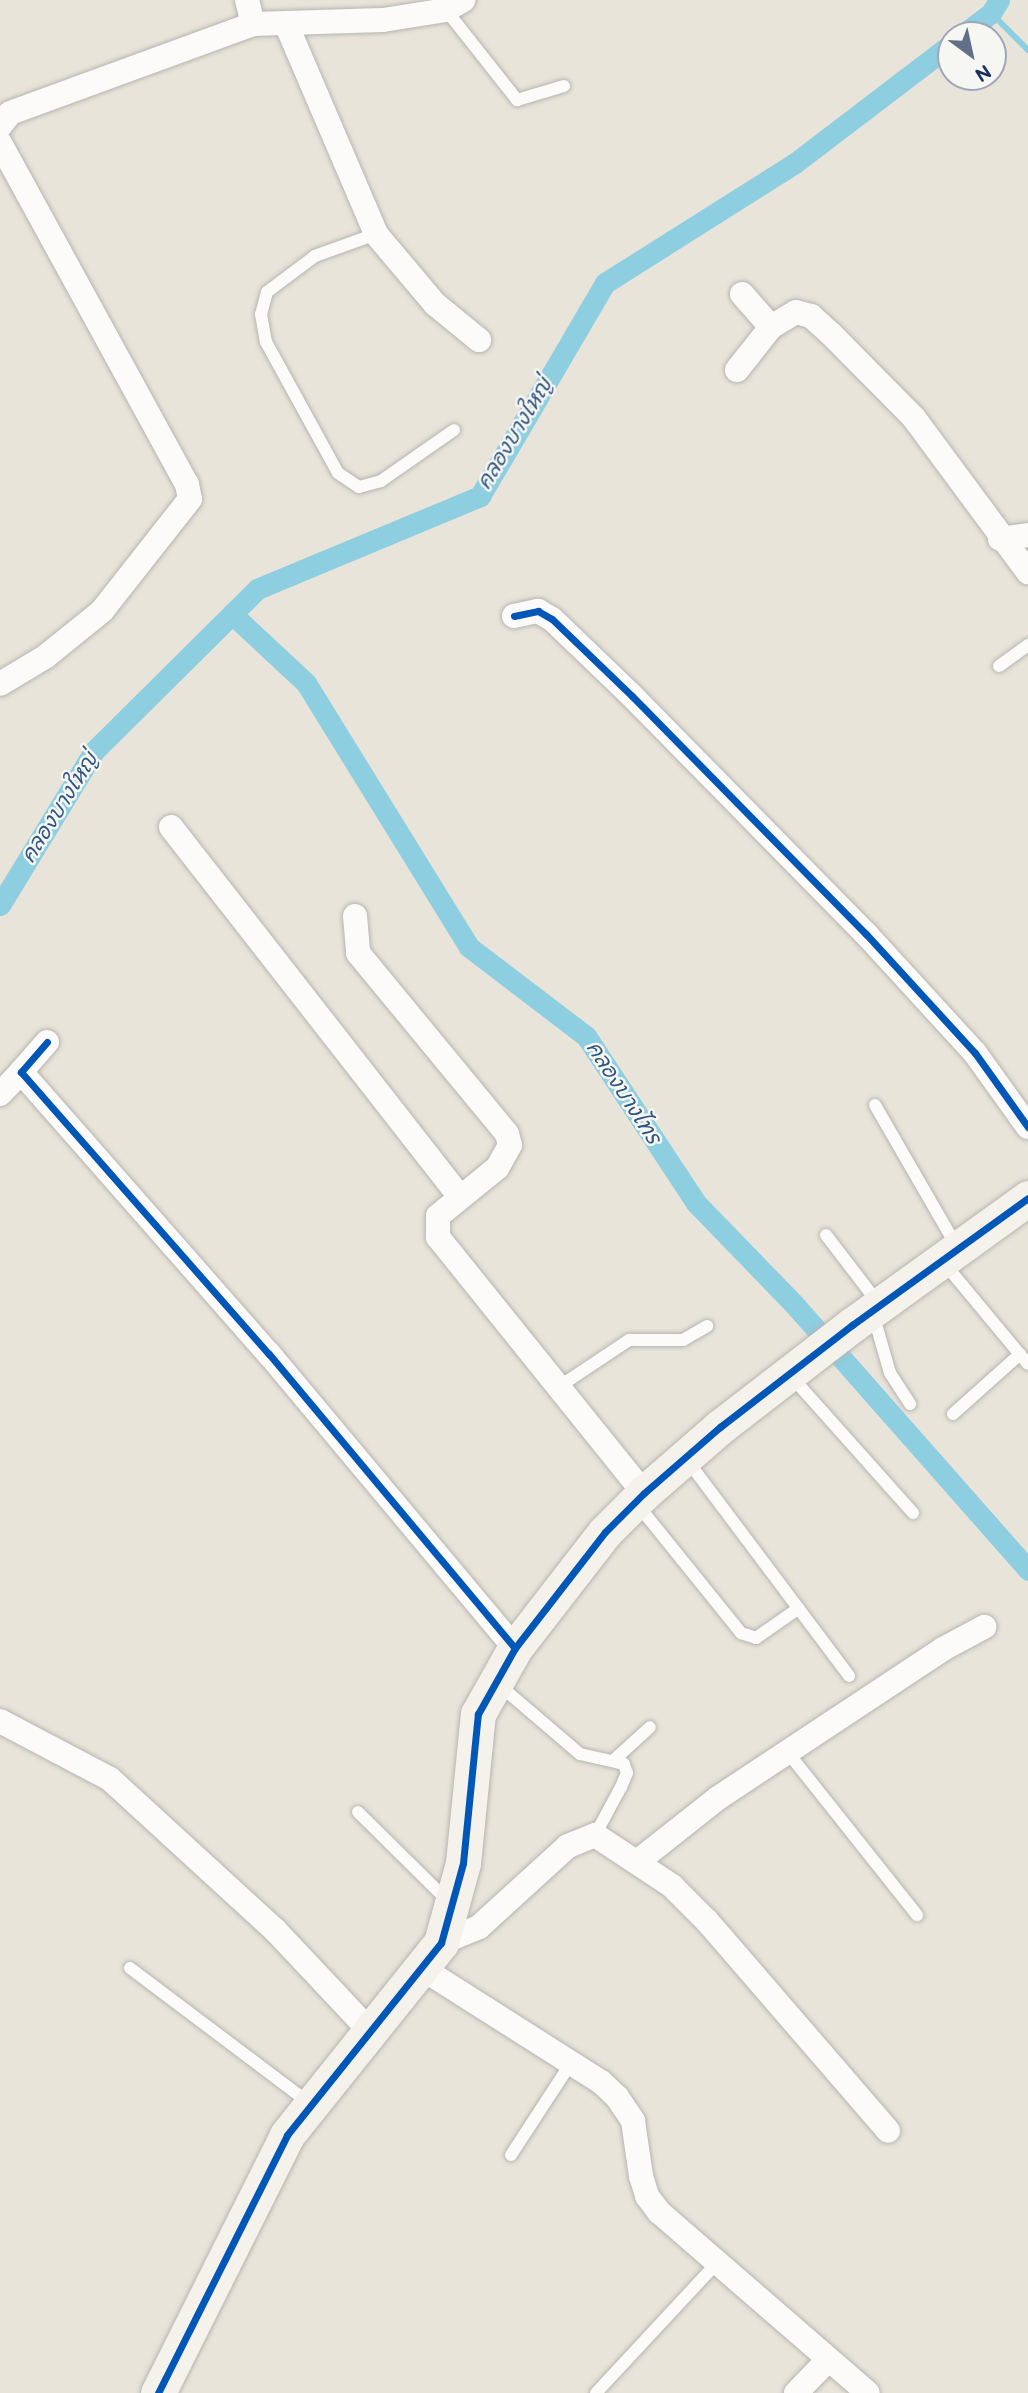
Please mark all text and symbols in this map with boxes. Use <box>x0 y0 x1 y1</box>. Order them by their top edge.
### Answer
north arrow <box>937 21 1007 91</box>
text: N <box>970 59 995 86</box>
water label: คลองบางใหญ่ <box>472 374 558 494</box>
water label: คลองบางใหญ่ <box>16 748 104 868</box>
water label: คลองบางไทร <box>580 1037 666 1149</box>

